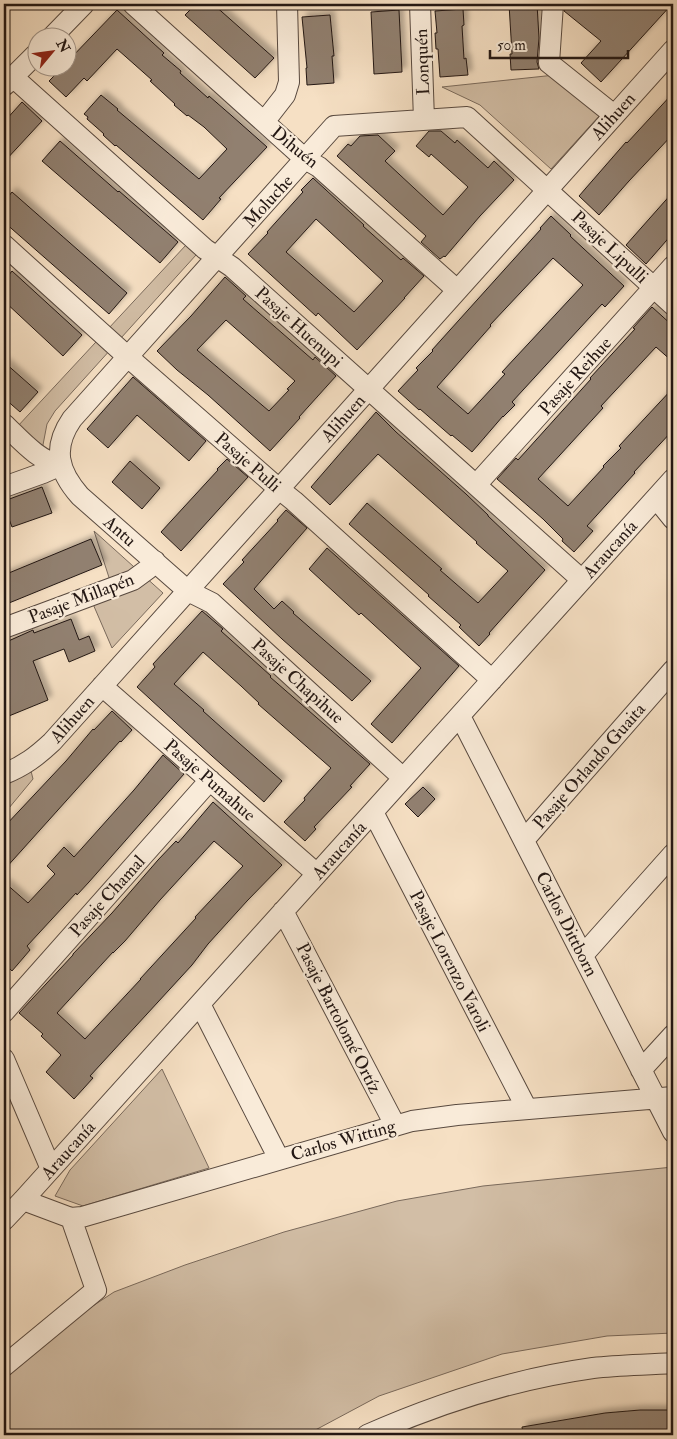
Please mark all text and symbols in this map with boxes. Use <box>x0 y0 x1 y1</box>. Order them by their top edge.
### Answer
north arrow <box>28 28 78 78</box>
street label: Lonquén <box>410 28 435 96</box>
scale bar <box>490 28 627 60</box>
text: N <box>52 35 74 56</box>
text: 50 m <box>497 36 526 55</box>
street label: Alihuen <box>585 88 641 146</box>
street label: Dihuén <box>266 121 323 174</box>
street label: Moluche <box>239 170 299 233</box>
street label: Pasaje Lipulli <box>566 206 653 289</box>
street label: Pasaje Huenupi <box>250 282 347 373</box>
street label: Pasaje Reihue <box>534 332 617 420</box>
street label: Alihuen <box>315 390 371 448</box>
street label: Pasaje Pulli <box>210 427 286 498</box>
street label: Antu <box>98 510 141 552</box>
street label: Araucanía <box>577 515 643 584</box>
street label: Pasaje Millapén <box>25 568 137 629</box>
street label: Pasaje Chapihue <box>247 634 349 729</box>
street label: Alihuen <box>44 691 100 749</box>
street label: Pasaje Orlando Guaita <box>528 698 651 834</box>
street label: Pasaje Pumahue <box>159 734 261 827</box>
street label: Araucanía <box>306 816 372 885</box>
street label: Pasaje Chamal <box>65 850 150 942</box>
street label: Carlos Dittborn <box>530 868 603 981</box>
street label: Pasaje Lorenzo Varoli <box>404 886 495 1036</box>
street label: Pasaje Bartolomé Ortíz <box>291 939 387 1098</box>
street label: Carlos Witting <box>288 1114 399 1166</box>
street label: Araucanía <box>35 1116 101 1185</box>

